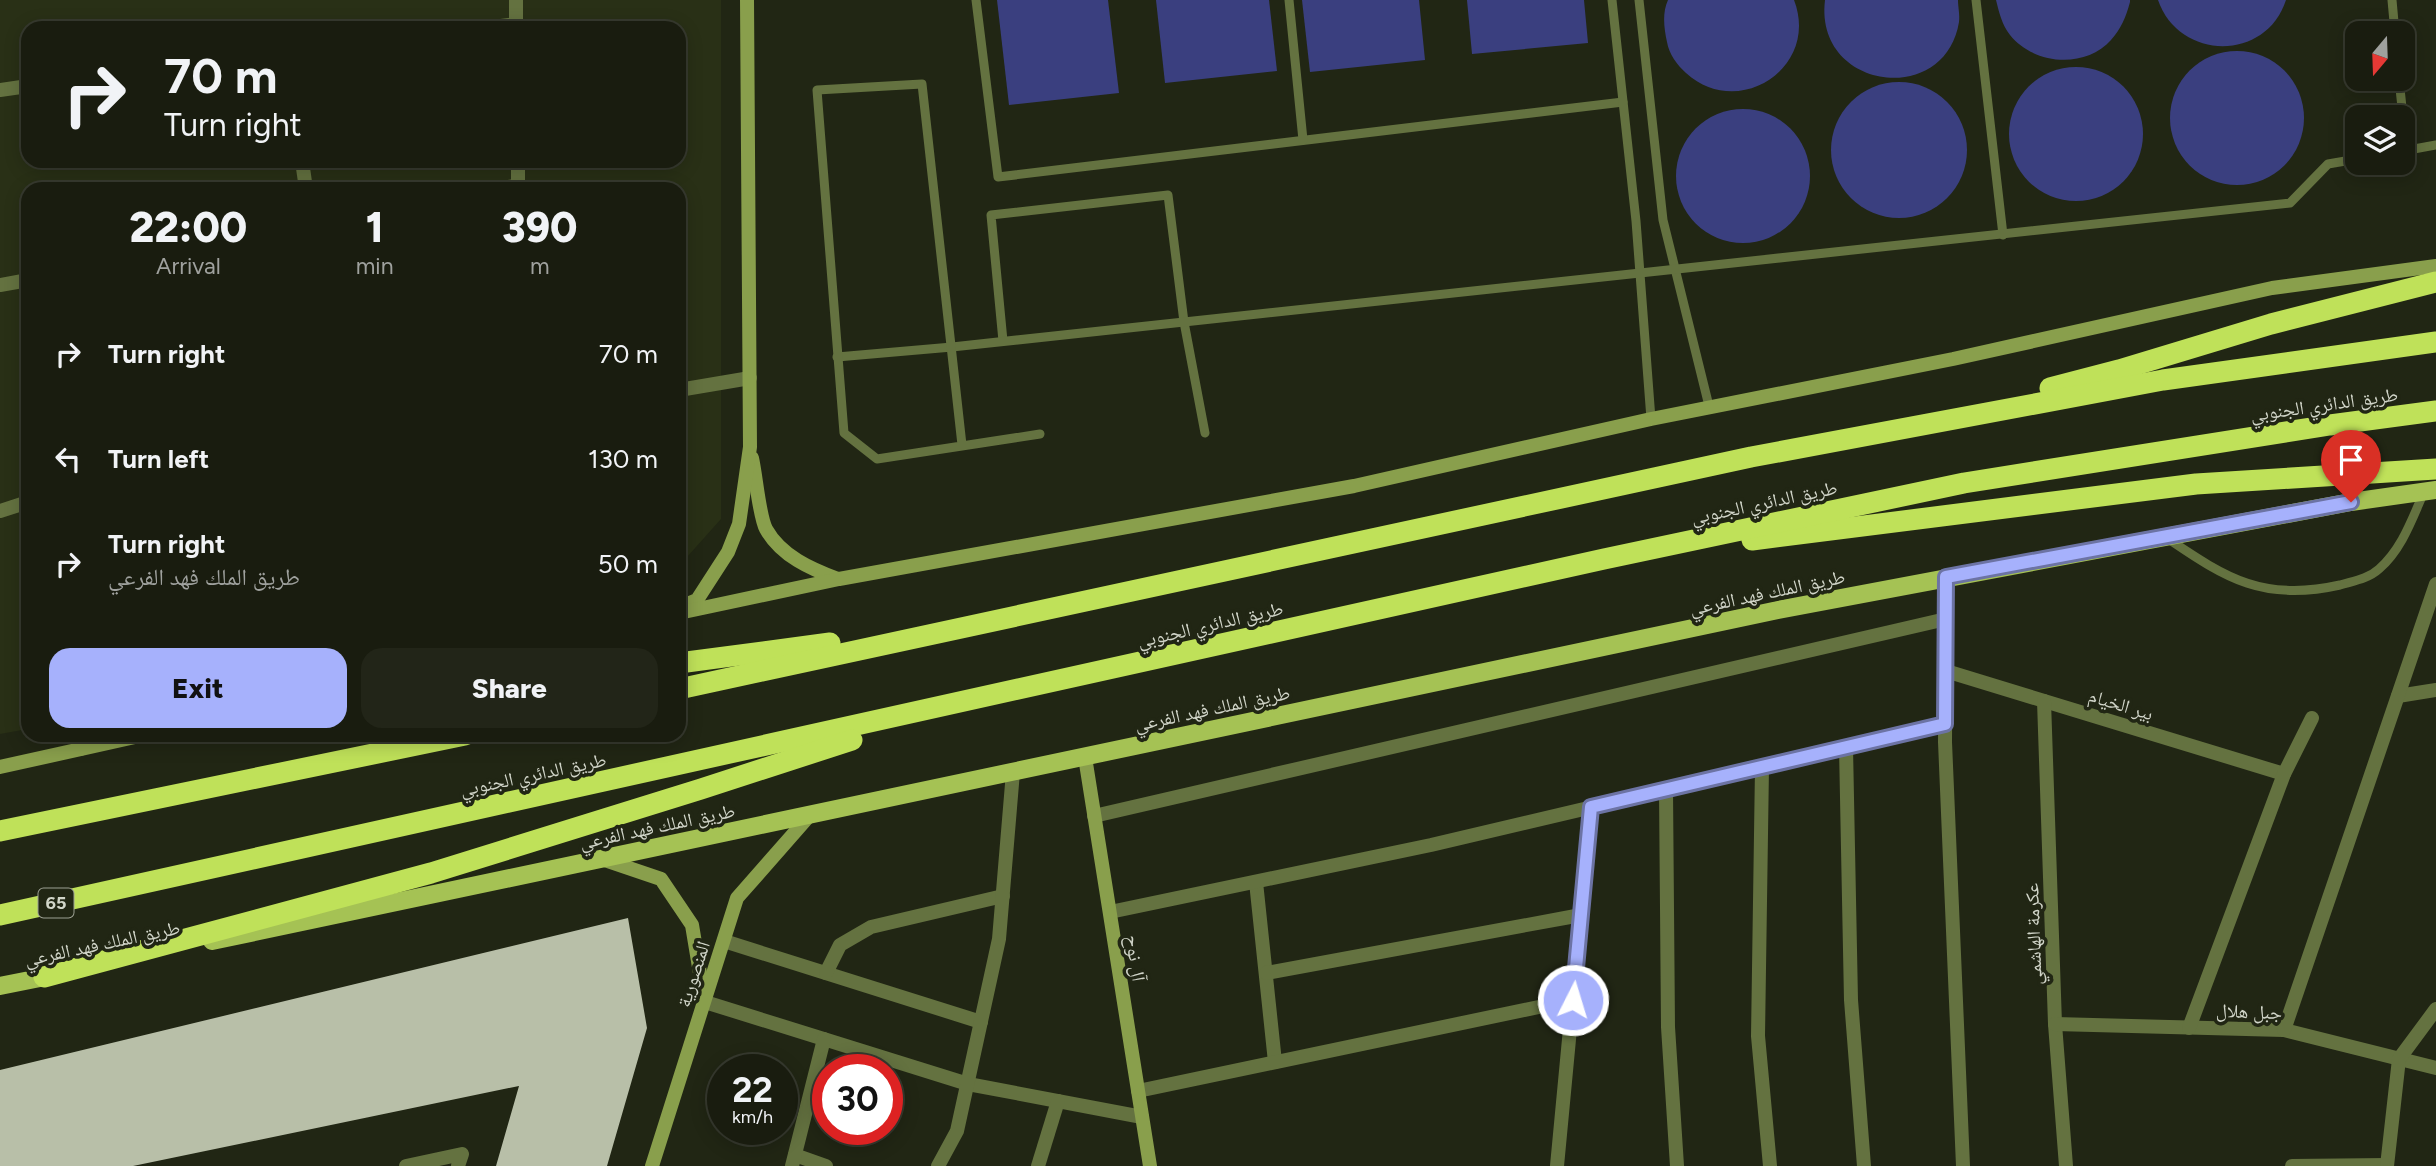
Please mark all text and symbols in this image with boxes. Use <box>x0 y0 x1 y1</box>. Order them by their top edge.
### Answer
north arrow <box>2345 21 2415 91</box>
map controls <box>2345 21 2415 175</box>
text: 70 m <box>164 46 277 105</box>
icon: right <box>49 49 140 140</box>
button: layers <box>2345 105 2415 175</box>
text: Turn right <box>164 106 302 144</box>
text: 22:00 <box>129 202 247 253</box>
text: 1 <box>366 202 384 253</box>
text: 390 <box>502 202 578 253</box>
text: Arrival <box>156 252 221 280</box>
text: min <box>356 252 393 280</box>
text: m <box>530 252 550 280</box>
icon: right <box>49 335 87 373</box>
text: Turn right <box>108 338 225 370</box>
text: 70 m <box>599 338 658 370</box>
street label: طريق الدائري الجنوبي <box>2249 383 2400 430</box>
pin <box>2321 430 2381 502</box>
icon: left <box>49 440 87 478</box>
icon: arrive <box>2332 441 2370 479</box>
text: Turn left <box>108 443 209 475</box>
text: 130 m <box>588 443 658 475</box>
street label: طريق الدائري الجنوبي <box>1689 476 1840 533</box>
text: Turn right <box>108 528 225 560</box>
icon: right <box>49 545 87 583</box>
text: 50 m <box>598 548 658 580</box>
text: طريق الملك فهد الفرعي <box>108 563 300 591</box>
street label: طريق الملك فهد الفرعي <box>1687 565 1848 624</box>
street label: طريق الدائري الجنوبي <box>1135 597 1286 656</box>
button: Exit <box>49 648 347 728</box>
button: Share <box>361 648 658 728</box>
street label: طريق الملك فهد الفرعي <box>1132 681 1293 740</box>
street label: بير الخيام <box>2085 684 2156 727</box>
street label: طريق الدائري الجنوبي <box>458 748 609 805</box>
street label: طريق الملك فهد الفرعي <box>577 799 738 858</box>
street label: عكرمة الهاشمي <box>2020 882 2051 985</box>
road number: 65 <box>38 888 74 918</box>
street label: طريق الملك فهد الفرعي <box>22 916 183 975</box>
street label: آل نوح <box>1120 933 1151 984</box>
street label: المنصورية <box>672 938 715 1010</box>
position arrow <box>1536 963 1610 1037</box>
street label: جبل هلال <box>2216 999 2282 1024</box>
speed limit sign: 30 <box>812 1054 903 1145</box>
text: 22 <box>732 1069 773 1111</box>
text: km/h <box>732 1106 773 1128</box>

